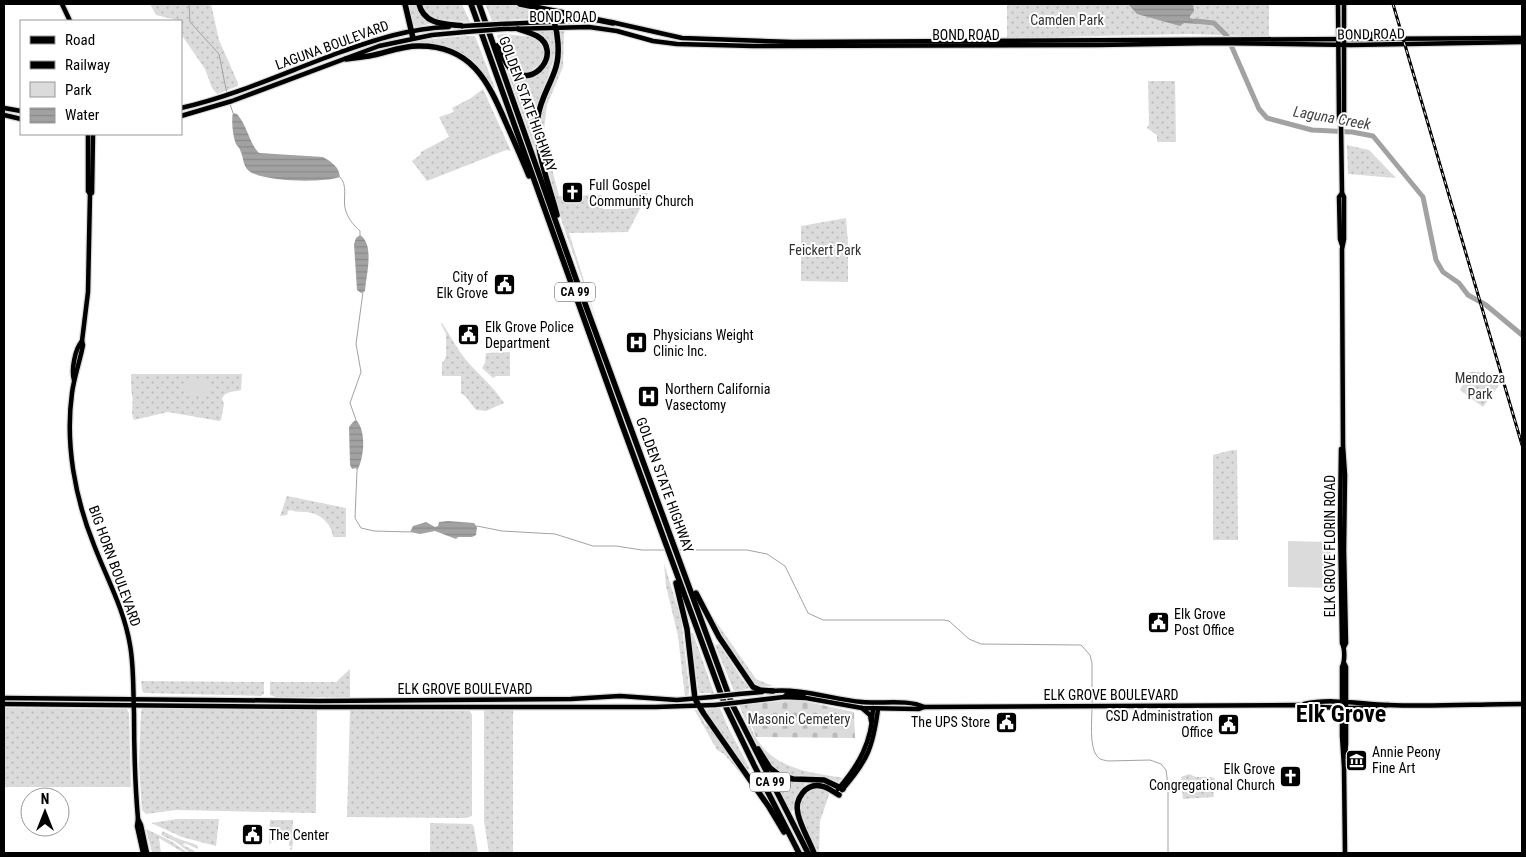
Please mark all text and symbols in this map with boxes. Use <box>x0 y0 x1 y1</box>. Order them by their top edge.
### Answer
street label: BOND ROAD <box>529 9 597 25</box>
park label: Camden Park <box>1030 12 1105 28</box>
street label: LAGUNA BOULEVARD <box>273 17 391 73</box>
legend <box>20 20 182 135</box>
street label: BOND ROAD <box>1337 25 1405 43</box>
street label: BOND ROAD <box>932 27 1000 43</box>
text: Road <box>65 31 95 49</box>
street label: GOLDEN STATE HIGHWAY <box>496 34 560 175</box>
text: Railway <box>65 56 110 74</box>
text: Park <box>65 81 92 99</box>
water label: Laguna Creek <box>1292 102 1373 134</box>
text: Water <box>65 106 100 124</box>
place label: Full Gospel Community Church <box>589 177 694 209</box>
church icon: Full Gospel Community Church <box>561 181 585 205</box>
park label: Feickert Park <box>789 242 862 258</box>
place label: City of Elk Grove <box>437 269 489 301</box>
public building icon: City of Elk Grove <box>492 273 516 297</box>
road number: CA 99 <box>555 282 595 302</box>
place label: Elk Grove Police Department <box>485 319 574 351</box>
public building icon: Elk Grove Police Department <box>457 323 481 347</box>
place label: Physicians Weight Clinic Inc. <box>653 327 754 359</box>
hospital icon: Physicians Weight Clinic Inc. <box>625 331 649 355</box>
park label: Mendoza Park <box>1455 370 1505 402</box>
place label: Northern California Vasectomy <box>665 381 771 413</box>
hospital icon: Northern California Vasectomy <box>637 385 661 409</box>
street label: GOLDEN STATE HIGHWAY <box>633 415 697 556</box>
street label: ELK GROVE FLORIN ROAD <box>1322 475 1338 617</box>
street label: BIG HORN BOULEVARD <box>86 503 144 629</box>
place label: Elk Grove Post Office <box>1174 606 1235 638</box>
public building icon: Elk Grove Post Office <box>1146 610 1170 634</box>
street label: ELK GROVE BOULEVARD <box>398 681 532 697</box>
street label: ELK GROVE BOULEVARD <box>1044 687 1178 703</box>
district label: Elk Grove <box>1296 700 1386 728</box>
place label: CSD Administration Office <box>1105 708 1213 740</box>
public building icon: The UPS Store <box>994 710 1018 734</box>
park label: Masonic Cemetery <box>748 711 851 727</box>
public building icon: CSD Administration Office <box>1217 712 1241 736</box>
place label: The UPS Store <box>911 714 990 730</box>
place label: Annie Peony Fine Art <box>1372 744 1441 776</box>
museum icon: Annie Peony Fine Art <box>1344 748 1368 772</box>
place label: Elk Grove Congregational Church <box>1149 761 1275 793</box>
church icon: Elk Grove Congregational Church <box>1279 765 1303 789</box>
road number: CA 99 <box>750 772 790 792</box>
north arrow <box>20 787 70 837</box>
text: N <box>41 791 49 807</box>
public building icon: The Center <box>241 823 265 847</box>
place label: The Center <box>269 827 329 843</box>

